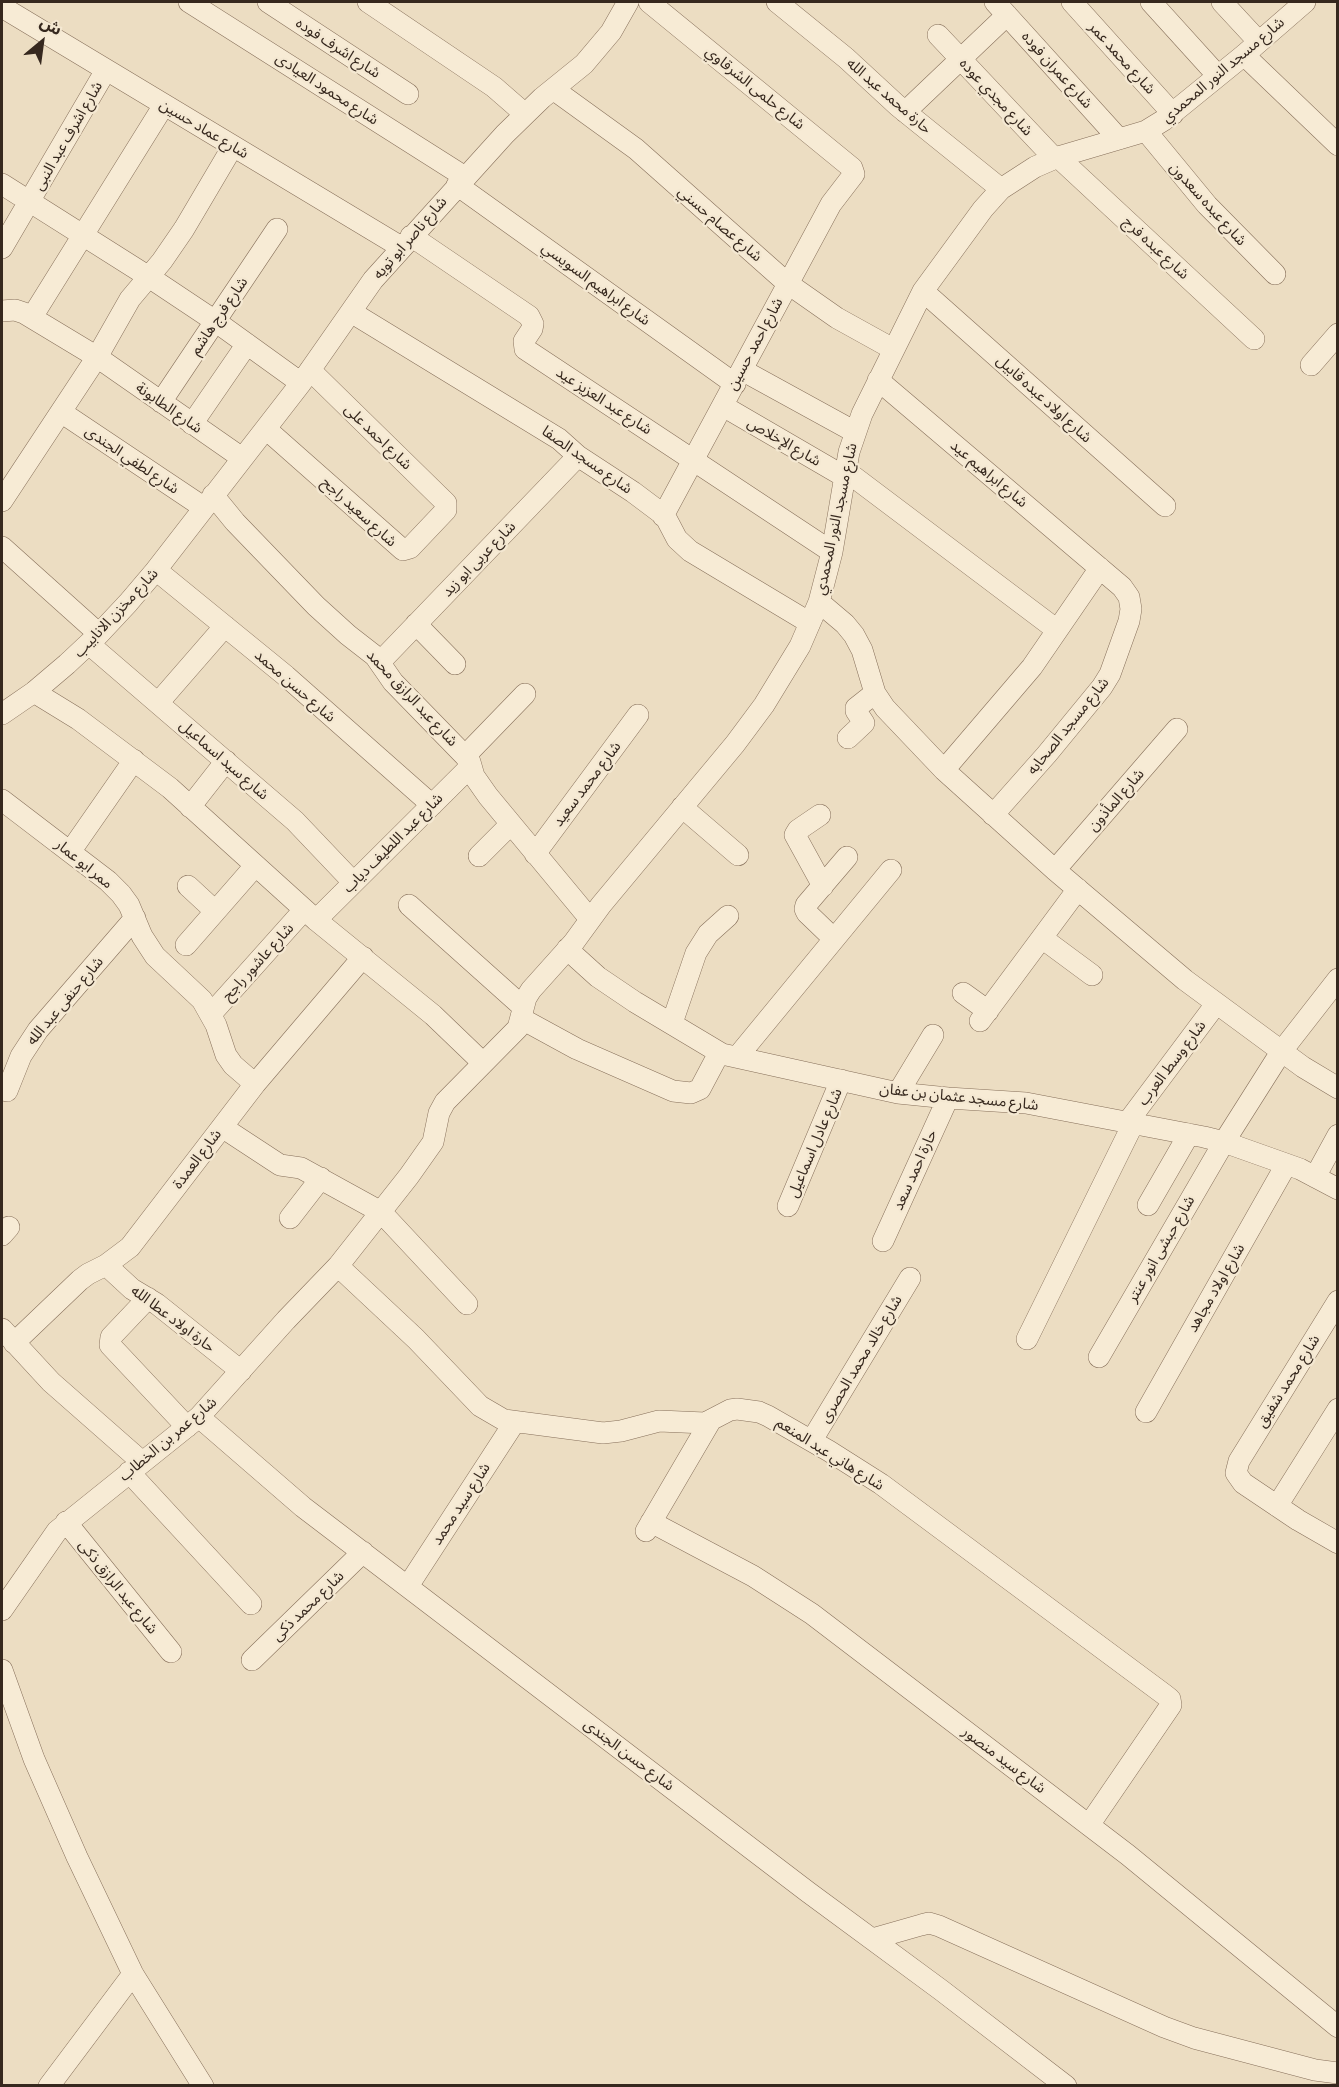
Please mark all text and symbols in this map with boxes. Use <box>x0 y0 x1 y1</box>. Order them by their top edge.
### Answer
north arrow <box>12 12 72 72</box>
text: ش <box>37 13 65 39</box>
street label: شارع مسجد النور المحمدي <box>1158 13 1288 127</box>
street label: شارع اشرف فوده <box>292 14 384 82</box>
street label: شارع محمد عمر <box>1085 18 1159 98</box>
street label: شارع عمران فوده <box>1018 28 1096 112</box>
street label: شارع حلمى الشرقاوي <box>702 42 808 134</box>
street label: شارع محمود العيادى <box>272 49 382 129</box>
street label: حارة محمد عبد الله <box>843 54 935 138</box>
street label: شارع مجدي عوده <box>955 54 1037 140</box>
street label: شارع اشرف عبد النبى <box>30 78 106 194</box>
street label: شارع عماد حسين <box>156 95 252 163</box>
street label: شارع عبده سعدون <box>1166 159 1250 249</box>
street label: شارع عصام حسني <box>674 182 766 266</box>
street label: شارع ناصر ابو تويه <box>369 193 451 283</box>
street label: شارع عبده فرج <box>1119 213 1193 283</box>
street label: شارع ابراهيم السويسي <box>538 239 654 329</box>
street label: شارع فرج هاشم <box>186 274 252 358</box>
street label: شارع احمد حسين <box>723 295 787 393</box>
street label: شارع اولاد عبده قابيل <box>993 351 1095 447</box>
street label: شارع عبد العزيز عيد <box>553 363 655 439</box>
street label: شارع الطابونة <box>132 379 206 437</box>
street label: شارع احمد على <box>340 400 416 474</box>
street label: شارع الإخلاص <box>744 414 824 470</box>
street label: شارع لطفي الجندى <box>82 422 182 498</box>
street label: شارع مسجد الصفا <box>538 422 636 498</box>
street label: شارع ابراهيم عيد <box>947 436 1031 512</box>
street label: شارع مسجد النور المحمدي <box>811 441 861 597</box>
street label: شارع سعيد راجح <box>318 473 400 551</box>
street label: شارع عربى ابو زيد <box>438 518 520 600</box>
street label: شارع مخزن الانابيب <box>70 565 162 661</box>
street label: شارع حسن محمد <box>251 646 339 726</box>
street label: شارع عبد الرازق محمد <box>363 646 461 750</box>
street label: شارع مسجد الصحابه <box>1023 674 1113 778</box>
street label: شارع سيد اسماعيل <box>176 716 272 804</box>
street label: شارع محمد سعيد <box>549 738 625 830</box>
street label: شارع المأذون <box>1084 765 1148 835</box>
street label: شارع عبد اللطيف دياب <box>339 789 447 897</box>
street label: ممر ابو عمار <box>52 835 116 893</box>
street label: شارع عاشور راجح <box>218 919 298 1005</box>
street label: شارع حنفى عبد الله <box>23 953 107 1049</box>
street label: شارع وسط العرب <box>1134 1017 1210 1109</box>
street label: شارع مسجد عثمان بن عفان <box>879 1080 1039 1114</box>
street label: شارع عادل اسماعيل <box>784 1086 846 1200</box>
street label: شارع العمدة <box>169 1126 225 1192</box>
street label: حارة احمد سعد <box>889 1127 941 1213</box>
street label: شارع حبشى انور عنتر <box>1123 1193 1199 1305</box>
street label: شارع اولاد مجاهد <box>1183 1240 1249 1336</box>
street label: حارة اولاد عطا الله <box>127 1282 219 1356</box>
street label: شارع خالد محمد الحصرى <box>816 1292 906 1426</box>
street label: شارع محمد شفيق <box>1252 1331 1324 1431</box>
street label: شارع عمر بن الخطاب <box>116 1393 220 1485</box>
street label: شارع هاني عبد المنعم <box>773 1414 887 1494</box>
street label: شارع سيد محمد <box>428 1460 494 1548</box>
street label: شارع عبد الرازق ذكى <box>75 1536 161 1638</box>
street label: شارع محمد ذكى <box>268 1567 348 1645</box>
street label: شارع حسن الجندى <box>580 1715 678 1795</box>
street label: شارع سيد منصور <box>959 1723 1049 1797</box>

